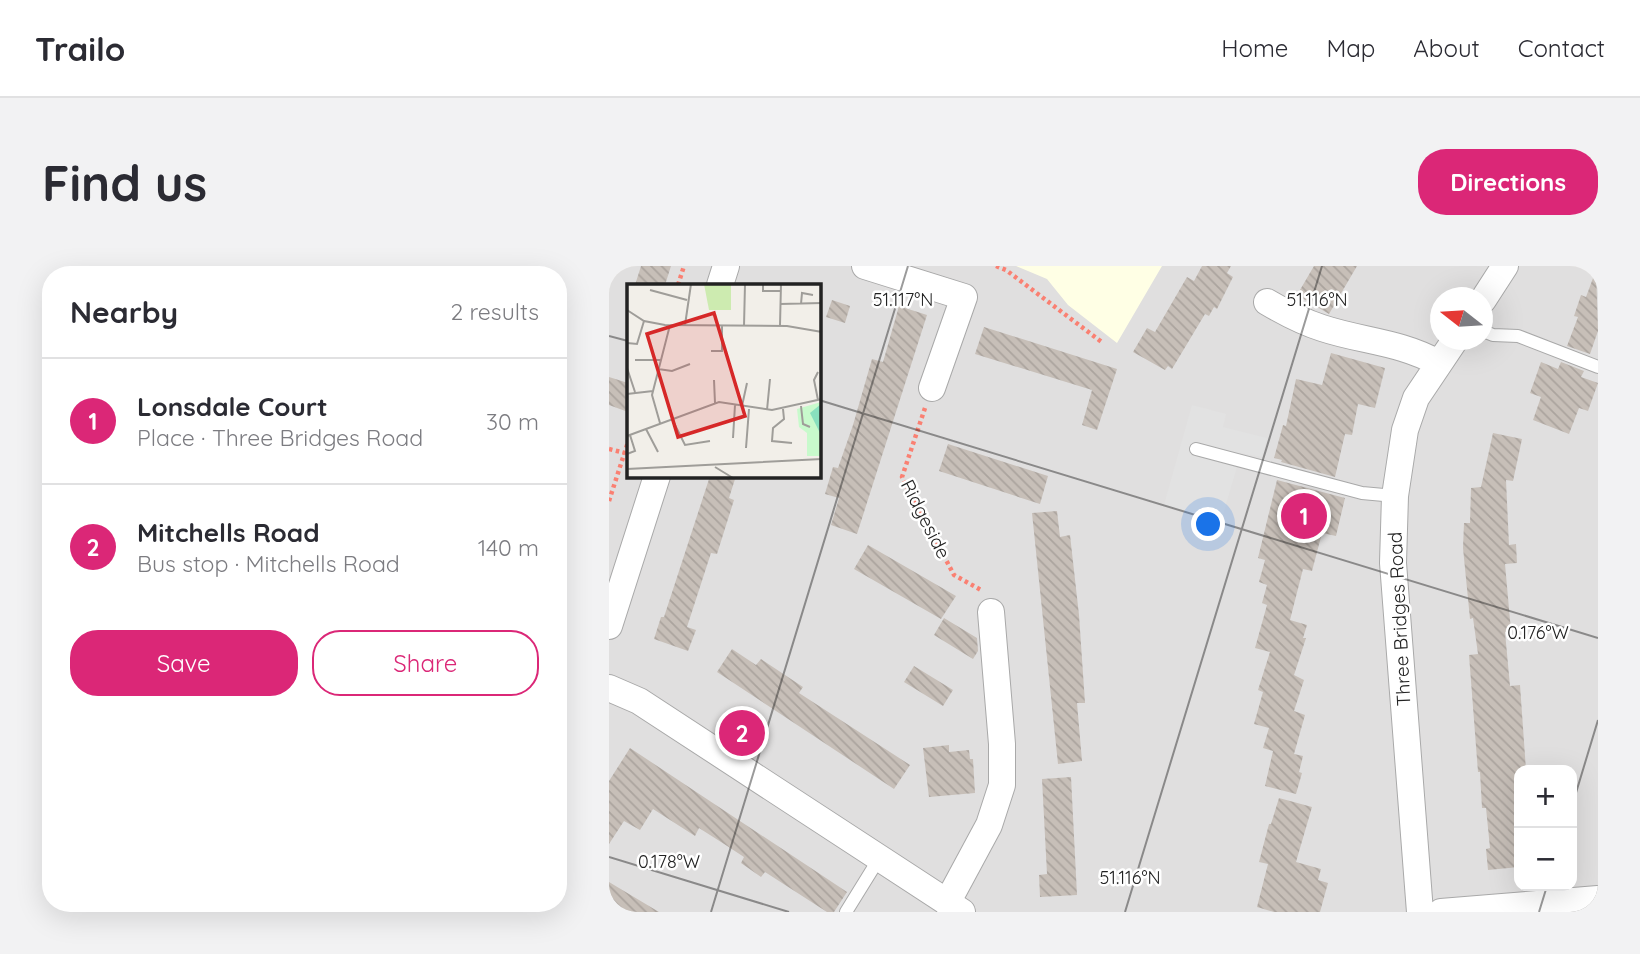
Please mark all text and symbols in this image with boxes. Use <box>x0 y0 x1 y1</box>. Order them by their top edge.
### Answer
text: Trailo <box>35 28 125 69</box>
text: Home <box>1221 33 1288 63</box>
text: Map <box>1326 33 1375 63</box>
text: About <box>1413 33 1480 63</box>
text: Contact <box>1518 33 1605 63</box>
button: Directions <box>1418 149 1598 215</box>
text: Find us <box>42 152 207 213</box>
inset map <box>627 284 821 478</box>
north arrow <box>1430 287 1493 350</box>
text: 51.117°N <box>873 288 933 311</box>
text: 51.116°N <box>1286 288 1348 311</box>
text: Nearby <box>70 293 178 331</box>
text: 2 results <box>450 297 539 326</box>
text: Lonsdale Court <box>137 390 328 423</box>
text: 1 <box>89 407 97 436</box>
text: 30 m <box>486 407 539 436</box>
text: Place · Three Bridges Road <box>137 423 423 452</box>
street label: Ridgeside <box>896 475 956 563</box>
pin: 1 <box>1281 490 1327 542</box>
your location <box>1191 507 1225 541</box>
text: Mitchells Road <box>137 516 320 549</box>
street label: Three Bridges Road <box>1382 531 1416 707</box>
text: 2 <box>86 533 100 562</box>
text: 140 m <box>478 533 539 562</box>
text: Bus stop · Mitchells Road <box>137 549 400 578</box>
text: 0.176°W <box>1507 621 1569 644</box>
button: Save <box>70 630 298 696</box>
button: Share <box>312 630 539 696</box>
pin: 2 <box>719 707 765 759</box>
map controls <box>1514 765 1577 891</box>
button: + <box>1514 765 1577 828</box>
button: − <box>1514 828 1577 891</box>
text: 0.178°W <box>638 850 700 873</box>
text: 51.116°N <box>1099 866 1161 889</box>

